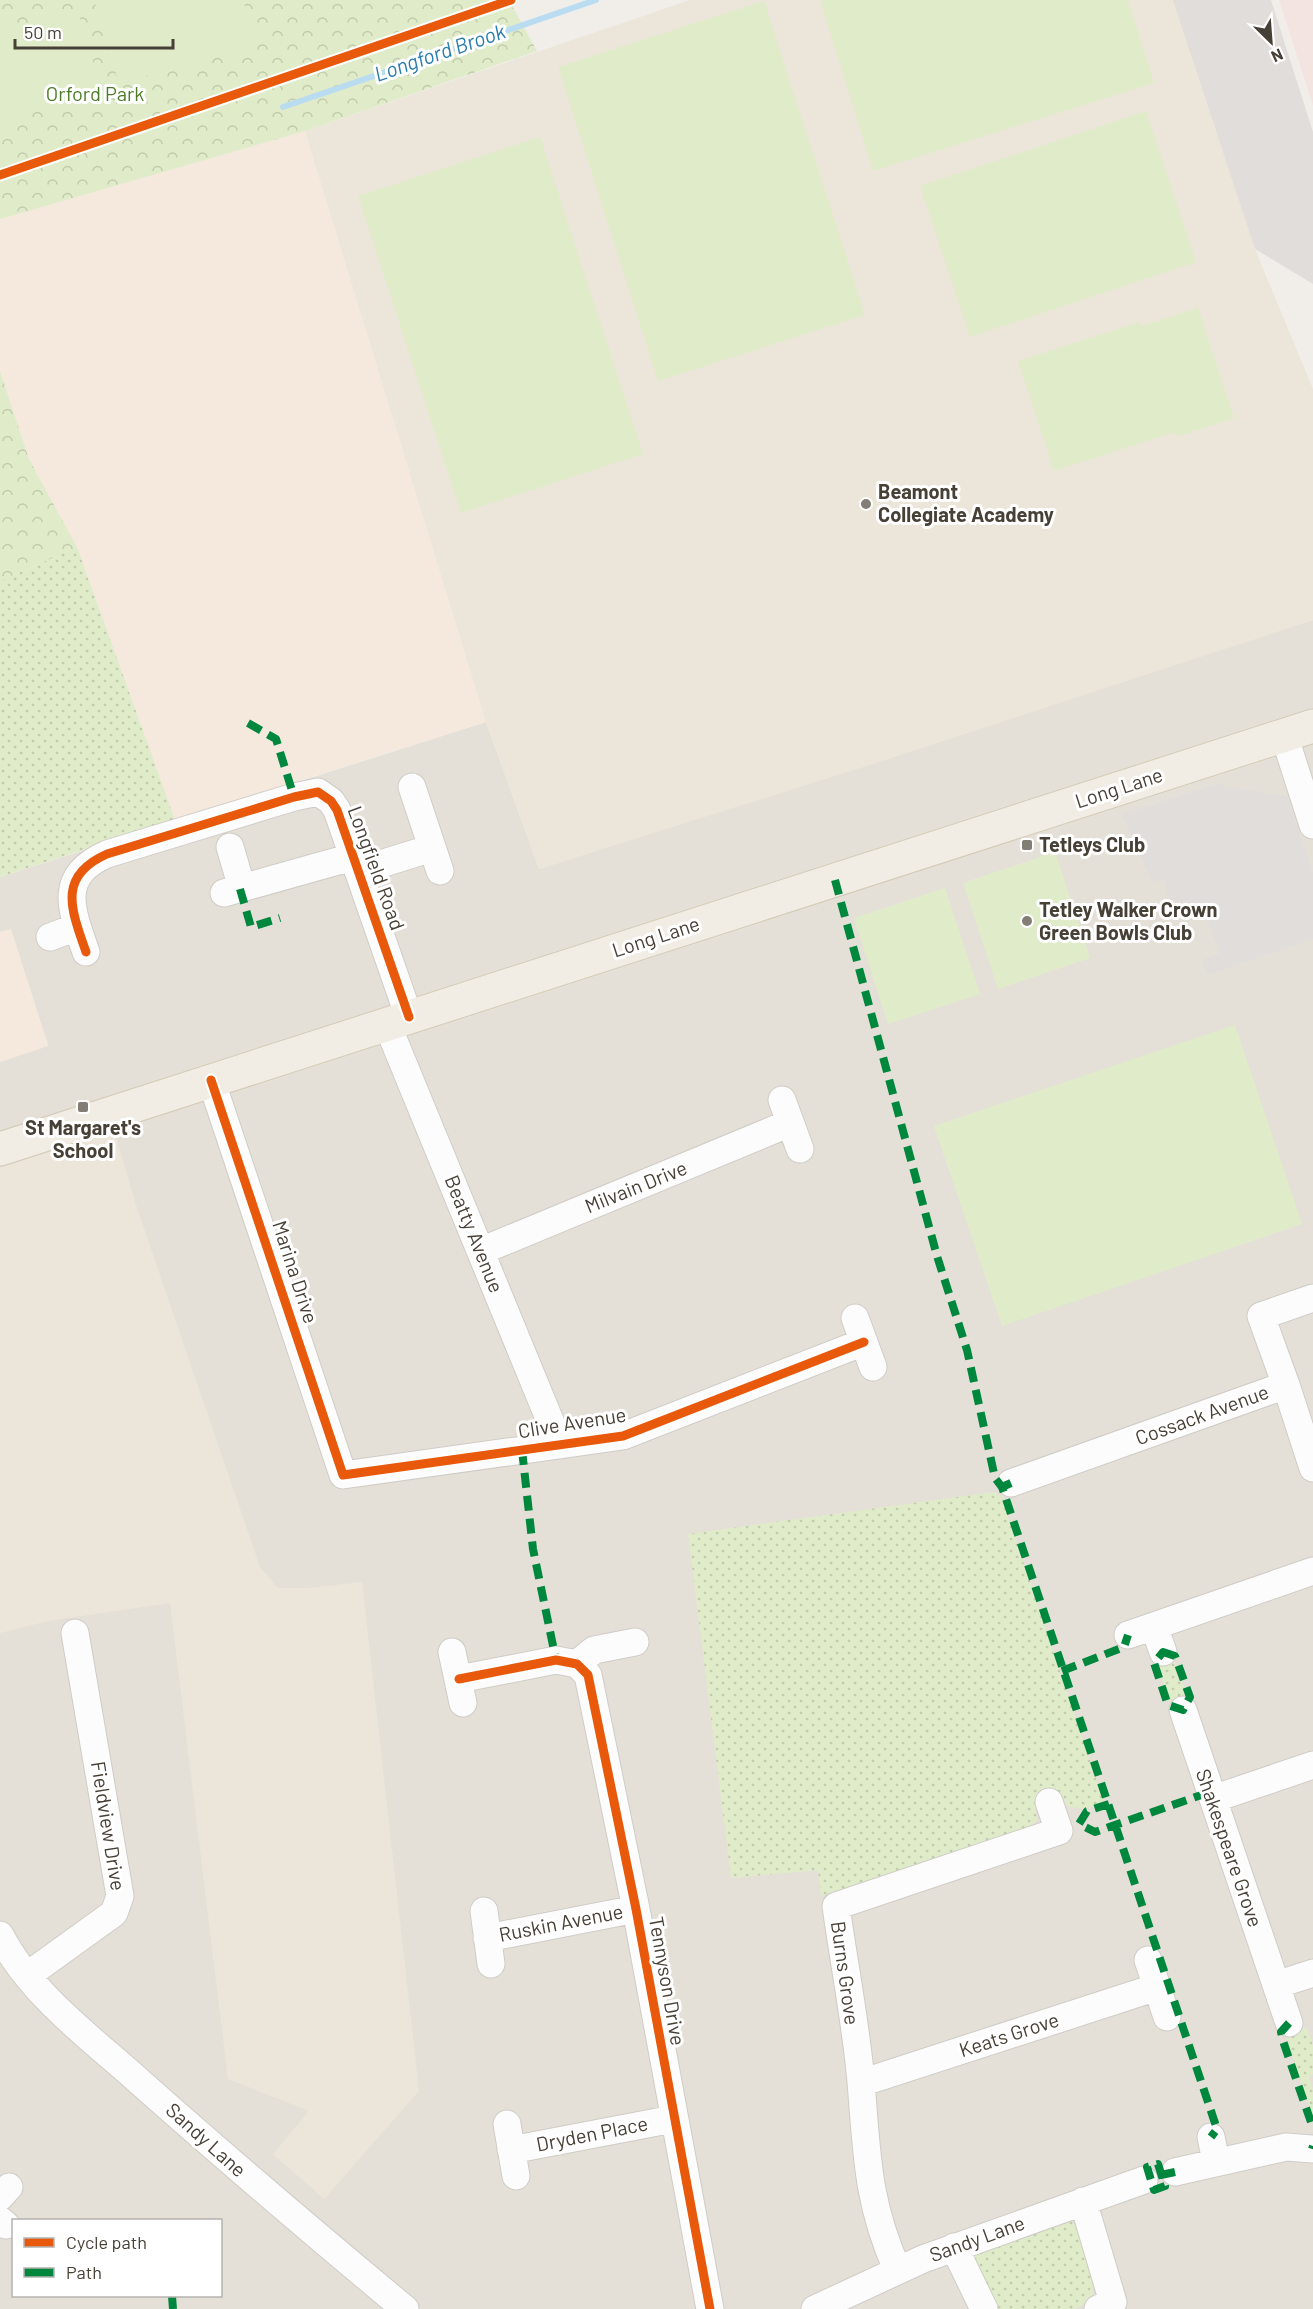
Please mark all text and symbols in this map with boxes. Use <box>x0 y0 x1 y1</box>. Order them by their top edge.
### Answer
scale bar <box>15 12 172 50</box>
north arrow <box>1241 12 1301 72</box>
water label: Longford Brook <box>371 17 509 86</box>
text: 50 m <box>24 21 62 43</box>
text: N <box>1269 45 1286 67</box>
park label: Orford Park <box>46 81 144 105</box>
place label: Beamont Collegiate Academy <box>878 479 1054 526</box>
marker: Beamont Collegiate Academy <box>859 497 873 511</box>
street label: Long Lane <box>1072 762 1165 812</box>
street label: Longfield Road <box>343 802 411 933</box>
place label: Tetleys Club <box>1039 832 1145 856</box>
marker: Tetleys Club <box>1020 838 1034 852</box>
place label: Tetley Walker Crown Green Bowls Club <box>1039 897 1218 944</box>
street label: Long Lane <box>609 911 702 961</box>
marker: Tetley Walker Crown Green Bowls Club <box>1020 914 1034 928</box>
marker: St Margaret's School <box>76 1100 90 1114</box>
place label: St Margaret's School <box>25 1115 141 1162</box>
street label: Milvain Drive <box>581 1155 690 1217</box>
street label: Beatty Avenue <box>440 1171 509 1296</box>
street label: Marina Drive <box>268 1217 324 1326</box>
street label: Cossack Avenue <box>1132 1379 1272 1449</box>
street label: Clive Avenue <box>516 1402 628 1442</box>
street label: Fieldview Drive <box>87 1759 131 1892</box>
street label: Shakespeare Grove <box>1192 1765 1268 1930</box>
street label: Ruskin Avenue <box>497 1898 625 1946</box>
street label: Tennyson Drive <box>645 1914 691 2047</box>
street label: Burns Grove <box>827 1919 865 2026</box>
street label: Keats Grove <box>956 2007 1062 2061</box>
street label: Sandy Lane <box>162 2097 252 2181</box>
street label: Dryden Place <box>534 2110 650 2156</box>
street label: Sandy Lane <box>926 2210 1028 2266</box>
legend <box>12 2219 222 2297</box>
text: Cycle path <box>66 2231 147 2253</box>
text: Path <box>66 2261 102 2283</box>

